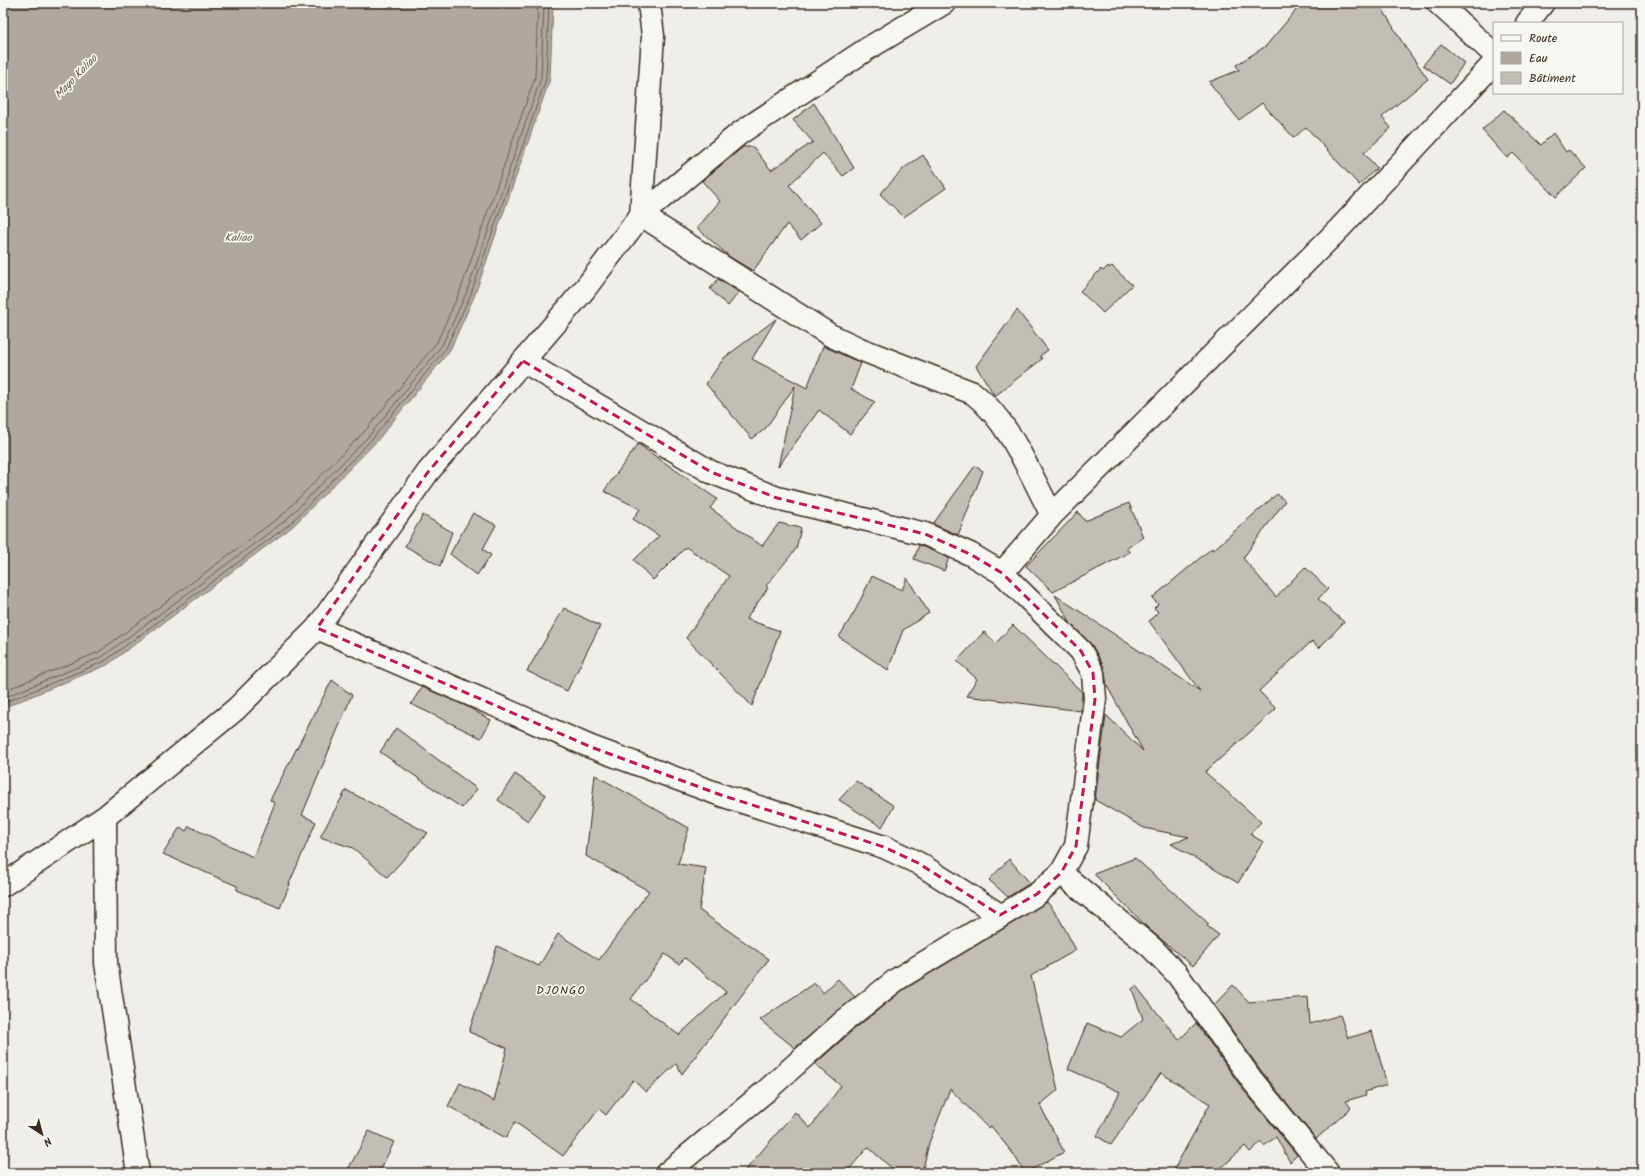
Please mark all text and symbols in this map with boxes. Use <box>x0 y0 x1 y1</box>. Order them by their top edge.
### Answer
legend <box>1493 22 1623 94</box>
text: Route <box>1529 29 1558 48</box>
text: Eau <box>1529 49 1548 68</box>
water label: Mayo Kaliao <box>50 50 102 103</box>
text: Bâtiment <box>1529 69 1576 88</box>
water label: Kaliao <box>224 229 253 247</box>
district label: DJONGO <box>536 981 586 1000</box>
north arrow <box>22 1114 62 1154</box>
text: N <box>39 1132 55 1151</box>

